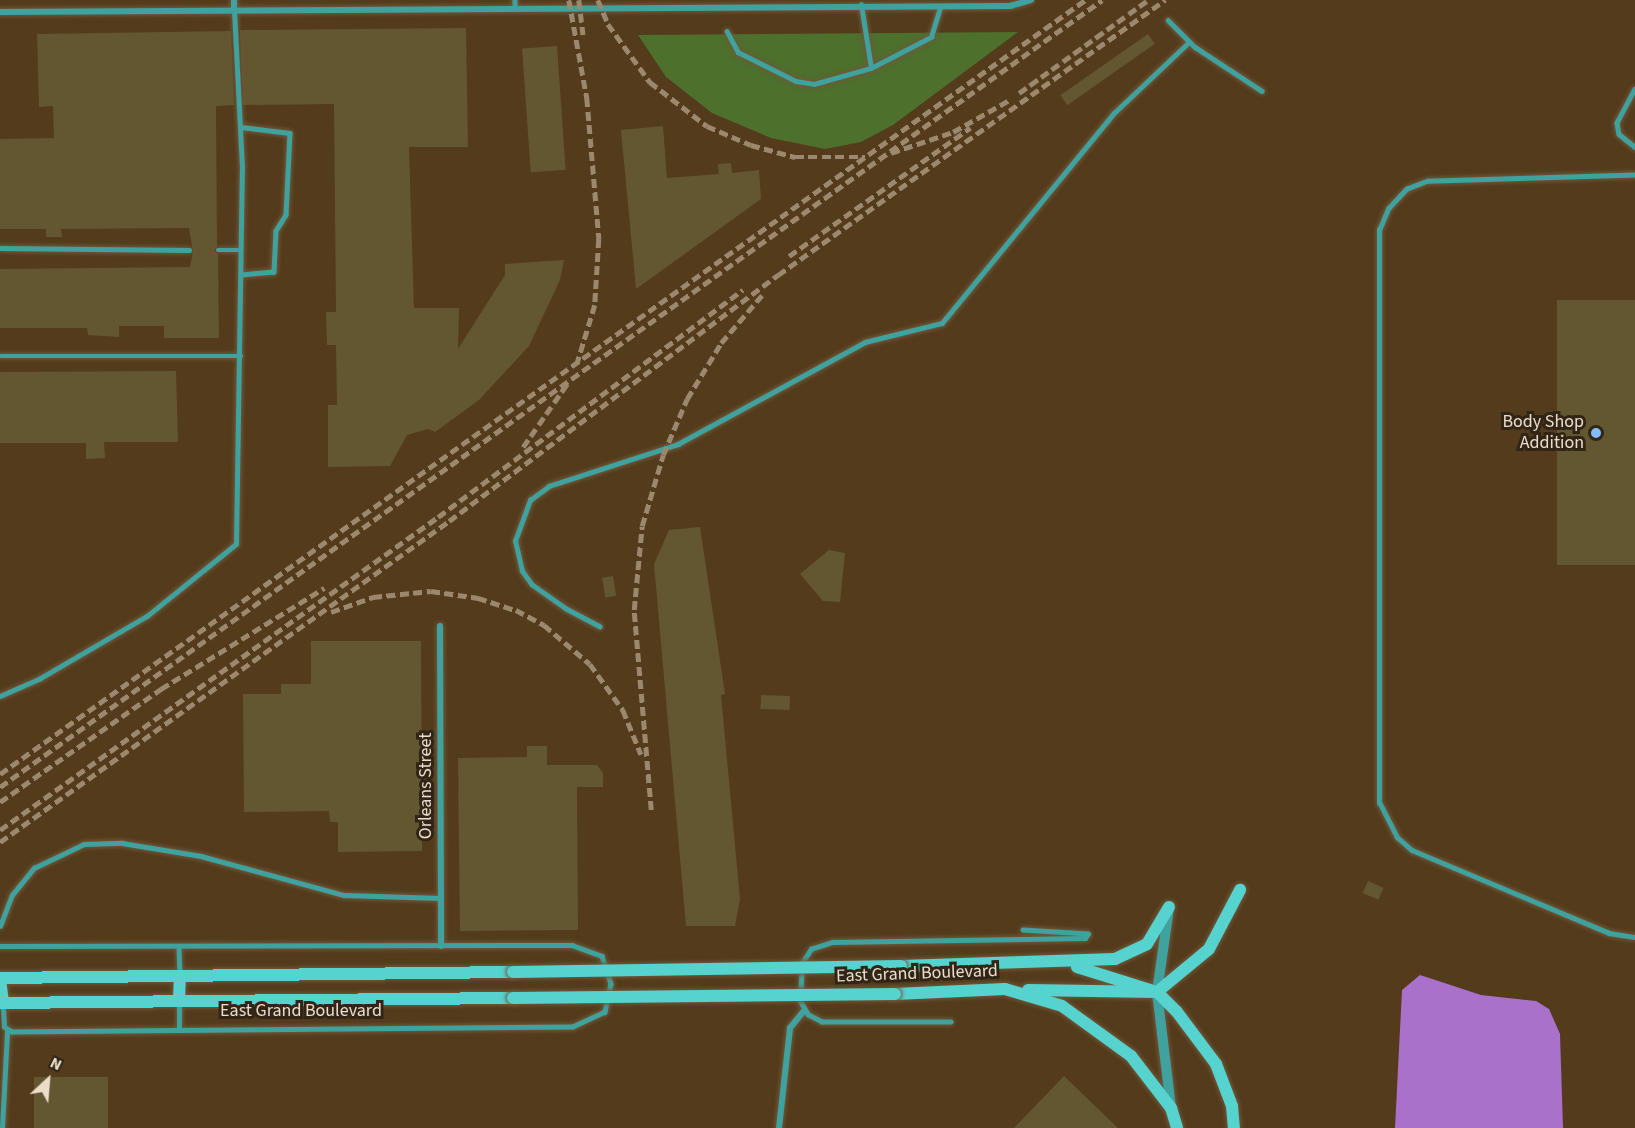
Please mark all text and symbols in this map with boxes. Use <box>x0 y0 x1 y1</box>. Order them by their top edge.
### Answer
place label: Body Shop Addition <box>1503 412 1584 454</box>
marker: Body Shop Addition <box>1589 426 1603 440</box>
street label: Orleans Street <box>415 733 437 839</box>
street label: East Grand Boulevard <box>836 960 998 988</box>
street label: East Grand Boulevard <box>220 1000 382 1022</box>
north arrow <box>18 1050 78 1110</box>
text: N <box>46 1052 65 1076</box>

